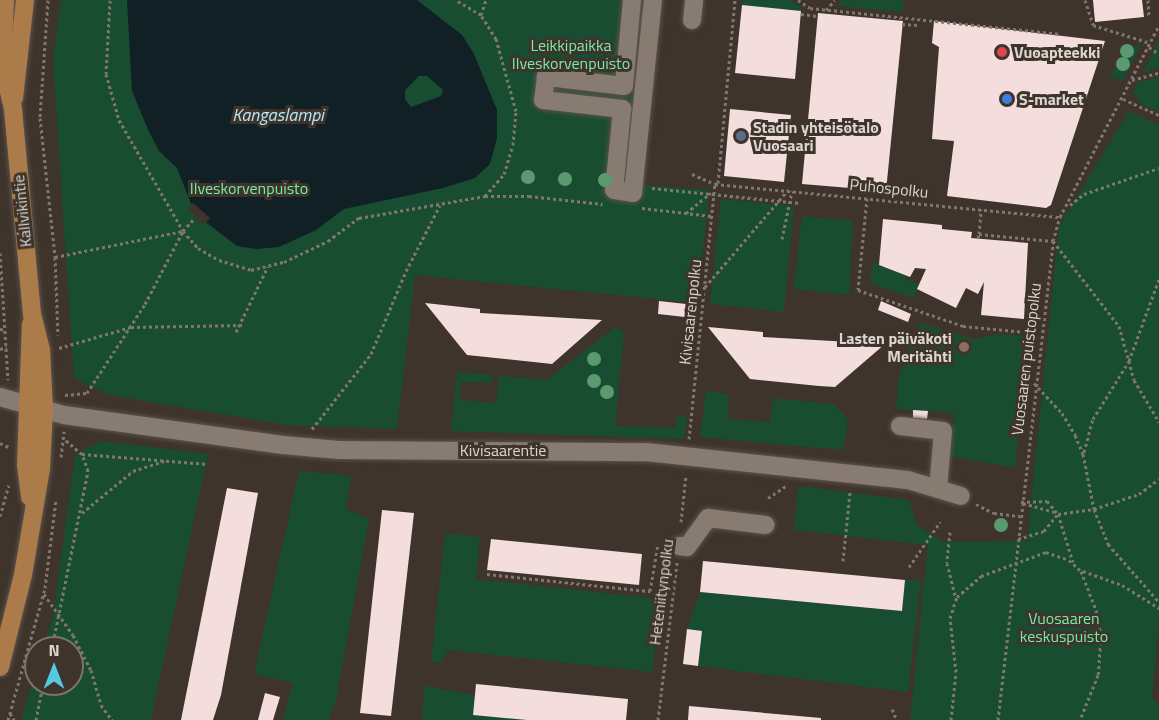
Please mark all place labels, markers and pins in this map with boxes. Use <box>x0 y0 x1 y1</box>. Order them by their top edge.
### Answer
place label: Vuoapteekki <box>1014 42 1100 62</box>
marker: Vuoapteekki <box>995 45 1009 59</box>
place label: S-market <box>1019 89 1084 109</box>
marker: S-market <box>1000 92 1014 106</box>
place label: Stadin yhteisötalo Vuosaari <box>753 117 879 155</box>
marker: Stadin yhteisötalo Vuosaari <box>734 129 748 143</box>
place label: Lasten päiväkoti Meritähti <box>839 328 952 366</box>
marker: Lasten päiväkoti Meritähti <box>957 340 971 354</box>

